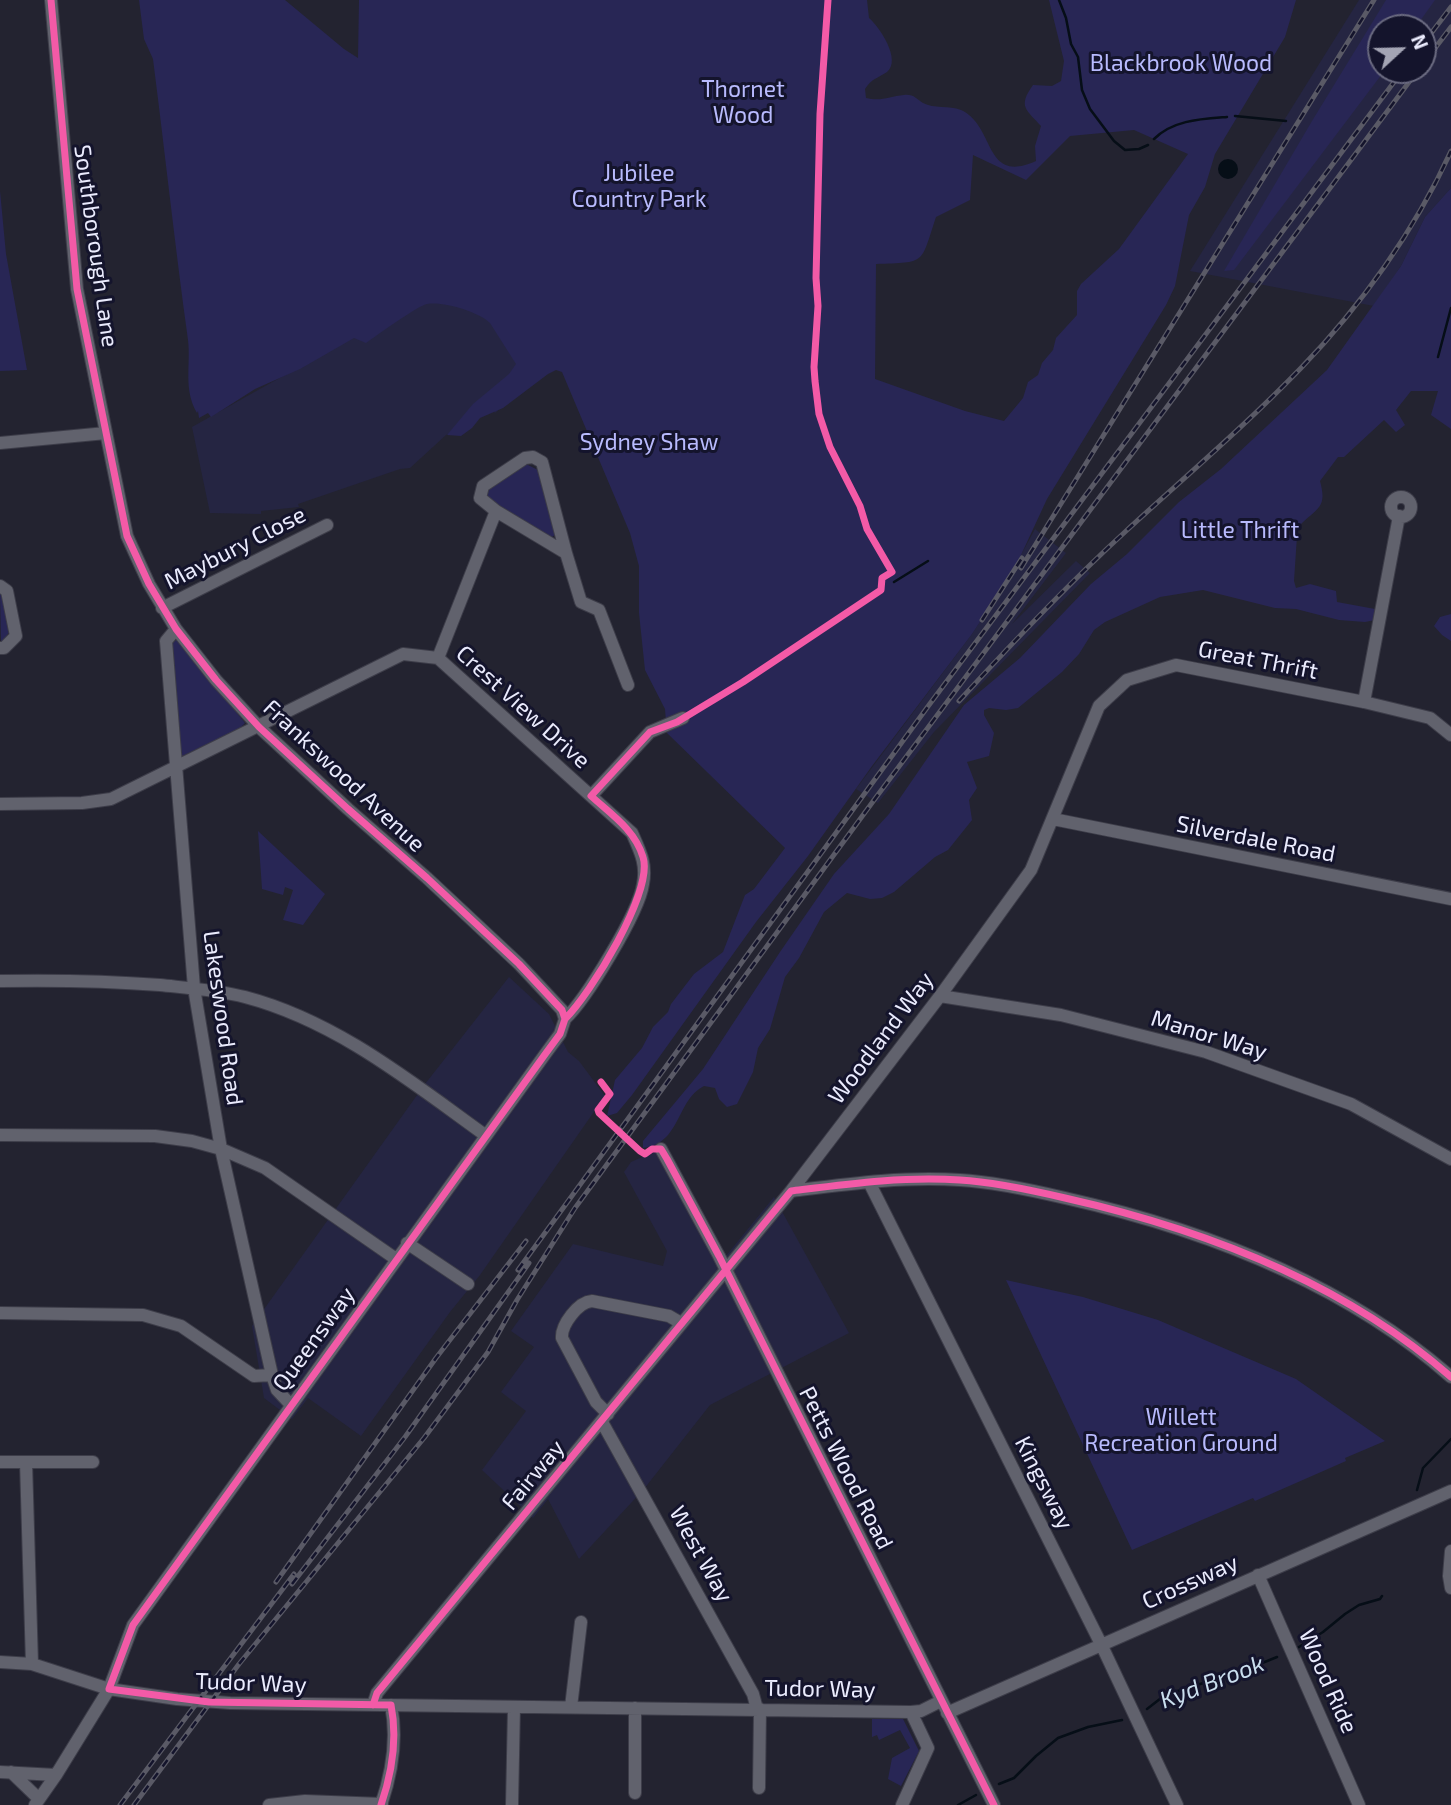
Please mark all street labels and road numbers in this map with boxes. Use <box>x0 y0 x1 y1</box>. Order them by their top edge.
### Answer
street label: Southborough Lane <box>68 143 124 349</box>
street label: Maybury Close <box>160 501 310 595</box>
street label: Great Thrift <box>1196 635 1320 685</box>
street label: Crest View Drive <box>450 640 596 774</box>
street label: Frankswood Avenue <box>257 694 431 858</box>
street label: Silverdale Road <box>1174 810 1338 868</box>
street label: Lakeswood Road <box>197 929 249 1107</box>
street label: Woodland Way <box>822 967 940 1109</box>
street label: Manor Way <box>1148 1004 1270 1066</box>
street label: Queensway <box>267 1282 361 1396</box>
street label: Petts Wood Road <box>793 1382 899 1554</box>
street label: Kingsway <box>1009 1432 1079 1534</box>
street label: Fairway <box>496 1434 570 1516</box>
street label: West Way <box>663 1501 739 1607</box>
street label: Crossway <box>1138 1549 1242 1615</box>
street label: Wood Ride <box>1293 1625 1363 1737</box>
street label: Tudor Way <box>195 1667 307 1699</box>
street label: Tudor Way <box>764 1674 876 1704</box>

